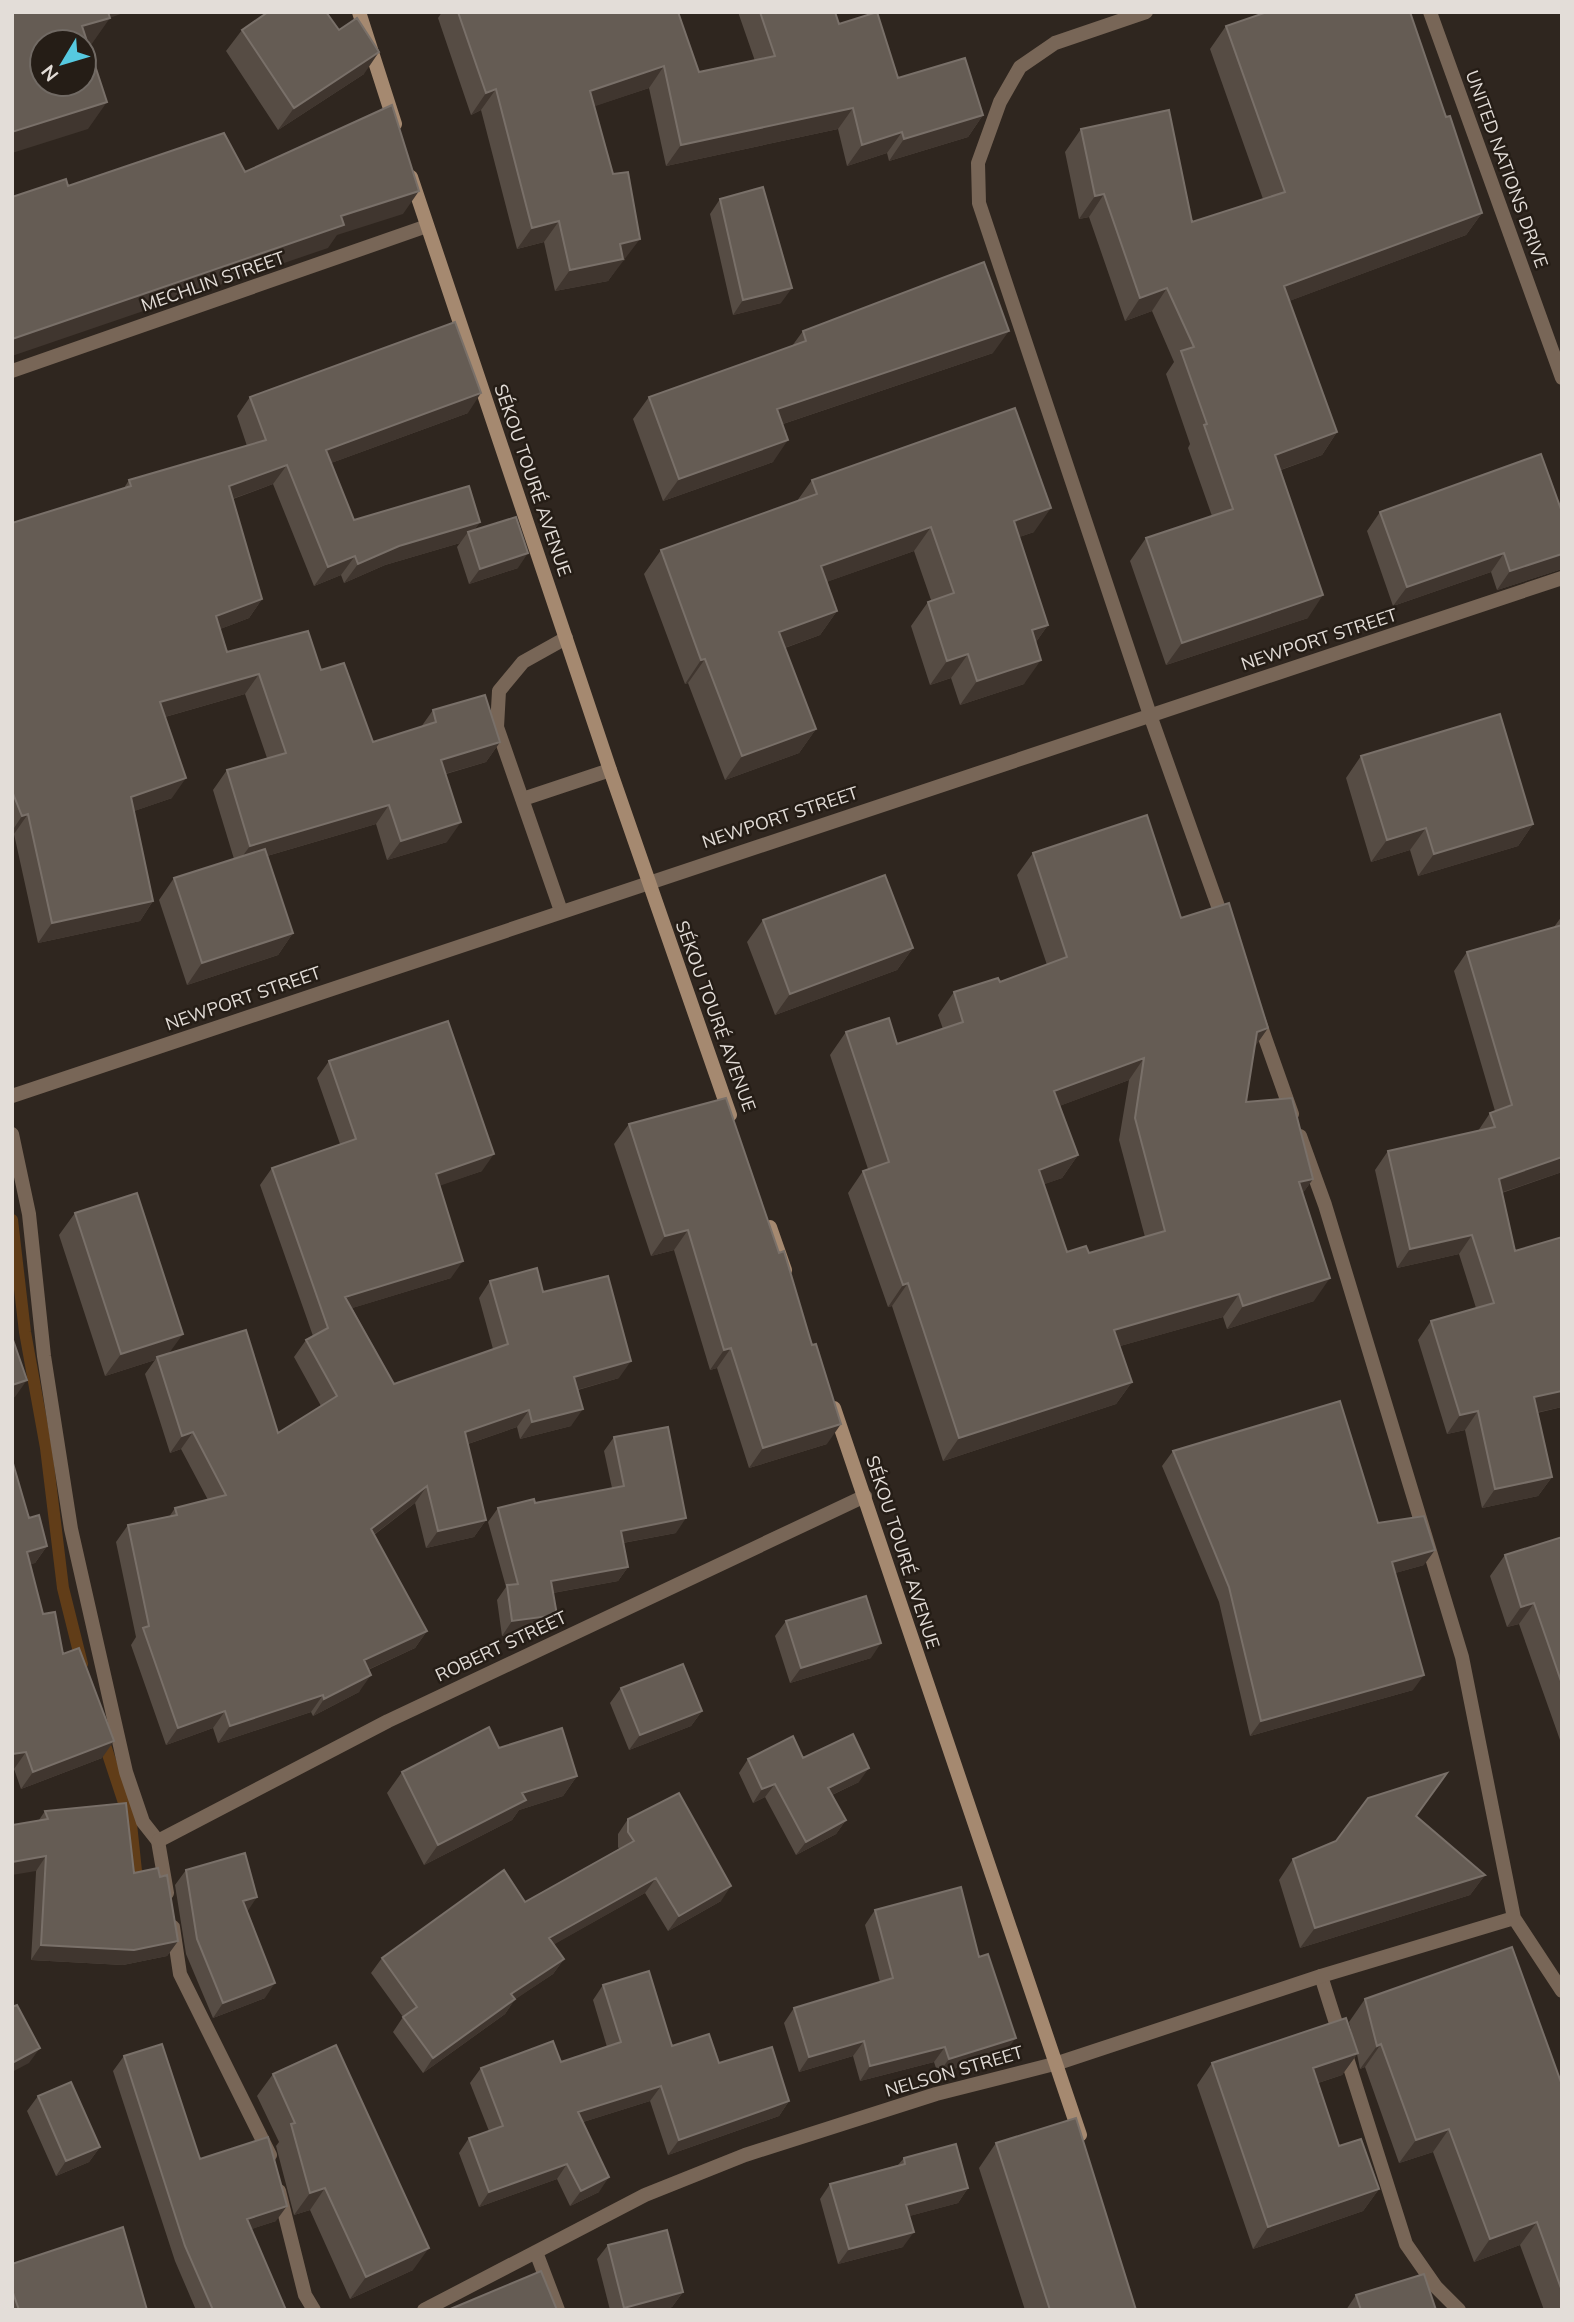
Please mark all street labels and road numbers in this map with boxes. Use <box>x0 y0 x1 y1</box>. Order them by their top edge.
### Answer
street label: UNITED NATIONS DRIVE <box>1461 67 1553 271</box>
street label: MECHLIN STREET <box>138 246 288 316</box>
street label: SÉKOU TOURÉ AVENUE <box>489 381 577 579</box>
street label: NEWPORT STREET <box>1238 603 1400 675</box>
street label: NEWPORT STREET <box>699 781 861 853</box>
street label: SÉKOU TOURÉ AVENUE <box>671 917 761 1115</box>
street label: NEWPORT STREET <box>162 961 324 1035</box>
street label: SÉKOU TOURÉ AVENUE <box>861 1452 945 1652</box>
street label: ROBERT STREET <box>431 1605 571 1687</box>
street label: NELSON STREET <box>882 2040 1026 2102</box>

